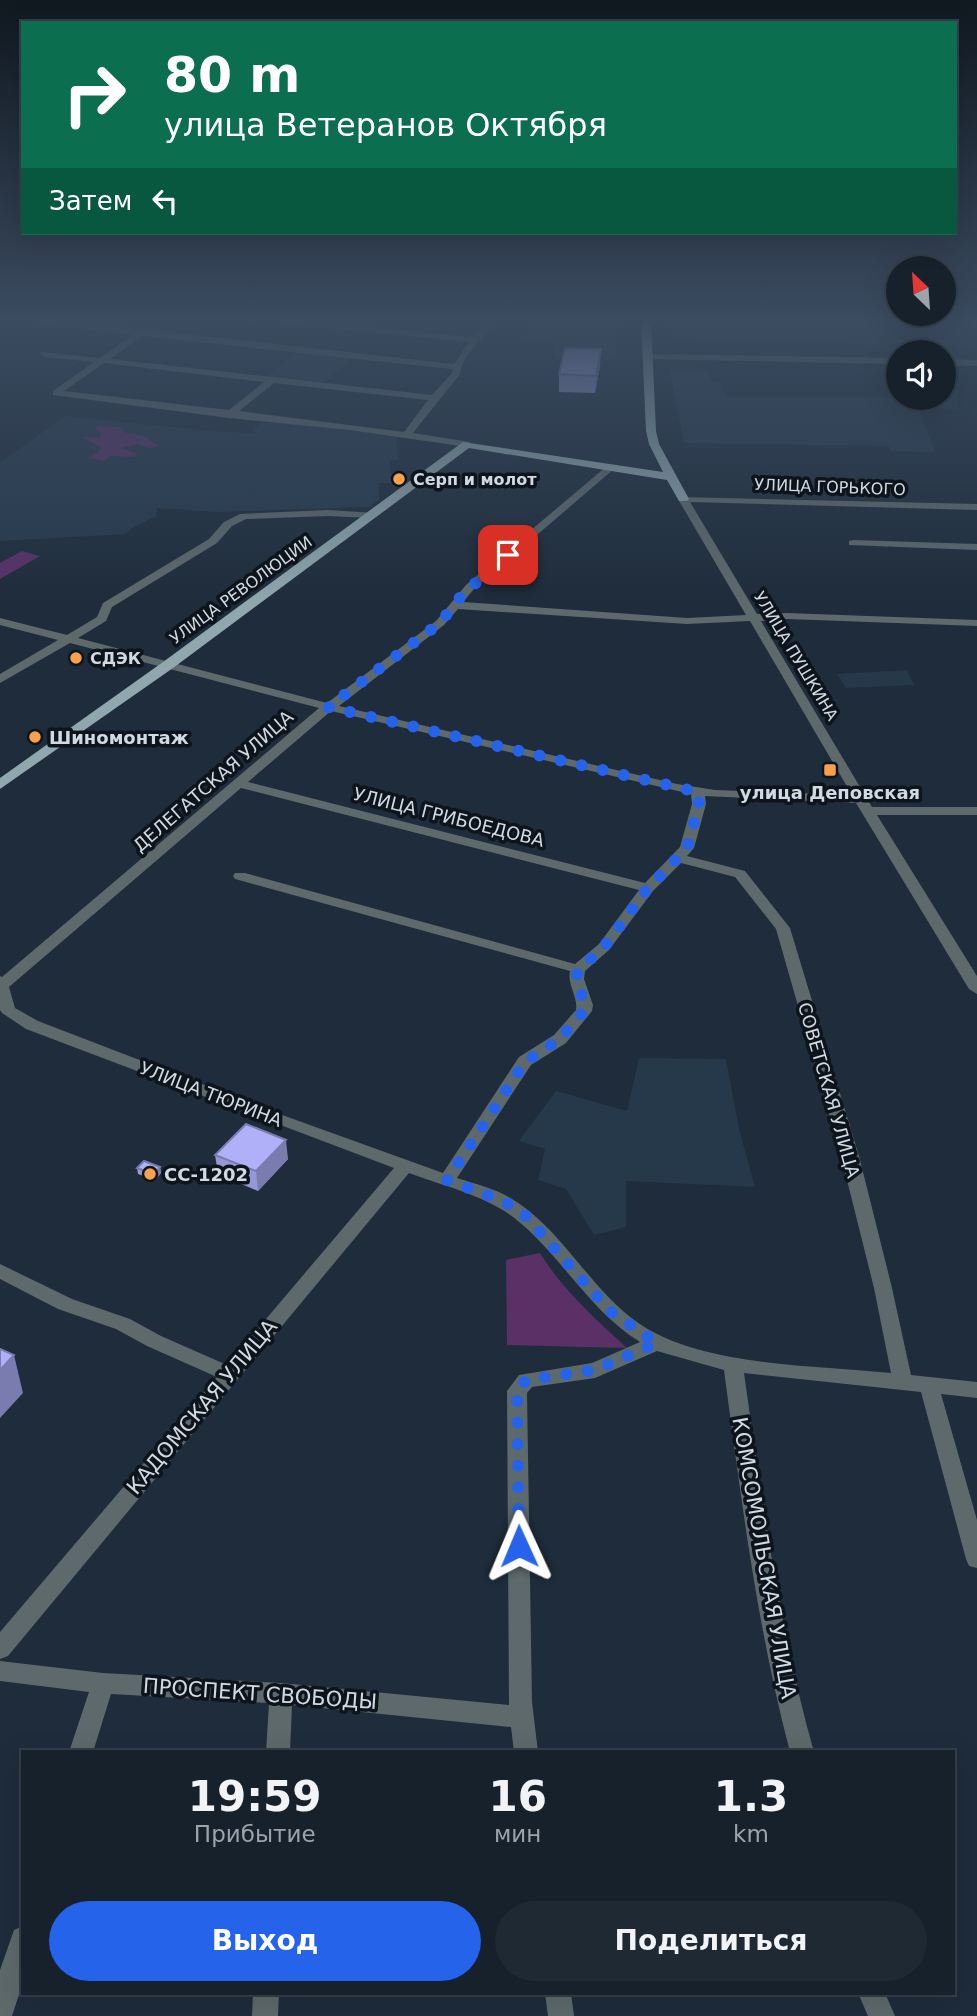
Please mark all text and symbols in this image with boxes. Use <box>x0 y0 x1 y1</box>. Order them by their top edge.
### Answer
text: 80 m <box>164 47 300 104</box>
icon: right <box>49 49 140 140</box>
text: улица Ветеранов Октября <box>164 106 607 144</box>
icon: left <box>146 182 184 220</box>
text: Затем <box>49 186 132 216</box>
north arrow <box>886 256 956 326</box>
map controls <box>886 256 956 410</box>
button: sound <box>886 340 956 410</box>
place label: Серп и молот <box>413 470 537 489</box>
marker: Серп и молот <box>391 471 407 487</box>
street label: УЛИЦА ГОРЬКОГО <box>754 475 906 499</box>
pin <box>478 525 538 585</box>
street label: УЛИЦА РЕВОЛЮЦИИ <box>166 532 316 648</box>
icon: arrive <box>489 536 527 574</box>
street label: УЛИЦА ПУШКИНА <box>750 588 842 724</box>
place label: СДЭК <box>90 649 141 668</box>
marker: СДЭК <box>68 650 84 666</box>
street label: ДЕЛЕГАТСКАЯ УЛИЦА <box>129 705 298 856</box>
place label: Шиномонтаж <box>49 727 189 748</box>
marker: Шиномонтаж <box>27 729 43 745</box>
marker: улица Деповская <box>822 762 838 778</box>
place label: улица Деповская <box>740 782 920 803</box>
street label: УЛИЦА ГРИБОЕДОВА <box>351 783 547 851</box>
street label: СОВЕТСКАЯ УЛИЦА <box>794 1000 864 1181</box>
street label: УЛИЦА ТЮРИНА <box>137 1057 286 1131</box>
place label: СС-1202 <box>164 1164 248 1185</box>
marker: СС-1202 <box>142 1166 158 1182</box>
street label: КАДОМСКАЯ УЛИЦА <box>122 1314 282 1499</box>
street label: КОМСОМОЛЬСКАЯ УЛИЦА <box>727 1415 801 1701</box>
position arrow <box>482 1509 556 1583</box>
street label: ПРОСПЕКТ СВОБОДЫ <box>142 1674 378 1714</box>
text: 19:59 <box>188 1772 322 1821</box>
text: 16 <box>488 1772 547 1821</box>
text: 1.3 <box>714 1772 788 1821</box>
text: Прибытие <box>194 1821 316 1847</box>
text: мин <box>494 1821 541 1847</box>
text: km <box>733 1821 769 1847</box>
button: Выход <box>49 1901 481 1981</box>
button: Поделиться <box>495 1901 927 1981</box>

